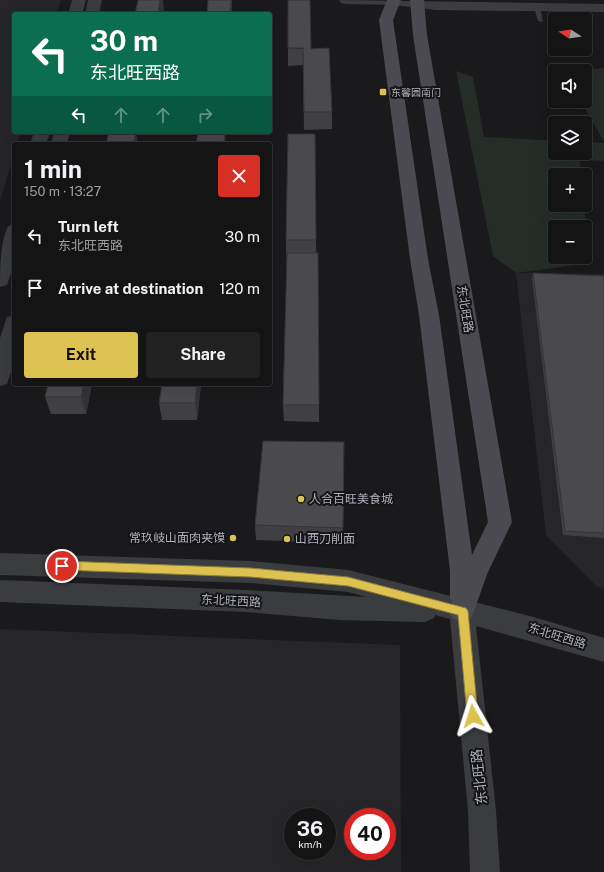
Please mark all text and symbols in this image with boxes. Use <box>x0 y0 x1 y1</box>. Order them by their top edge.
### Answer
north arrow <box>548 12 592 56</box>
map controls <box>548 12 592 264</box>
text: 30 m <box>90 24 158 57</box>
icon: left <box>24 28 76 80</box>
text: 东北旺西路 <box>90 62 180 83</box>
button: sound <box>548 64 592 108</box>
place label: 东馨园南门 <box>391 86 441 98</box>
marker: 东馨园南门 <box>378 87 388 97</box>
icon: left <box>68 104 90 126</box>
icon: ahead <box>110 104 132 126</box>
icon: ahead <box>152 104 174 126</box>
icon: right <box>194 104 216 126</box>
button: layers <box>548 116 592 160</box>
text: 1 min <box>24 155 82 183</box>
button: close <box>218 155 260 197</box>
button: + <box>548 168 592 212</box>
text: 150 m · 13:27 <box>24 184 101 199</box>
text: Turn left <box>58 218 119 235</box>
button: − <box>548 220 592 264</box>
icon: left <box>24 225 46 247</box>
text: 30 m <box>225 228 260 245</box>
text: 东北旺西路 <box>58 238 123 253</box>
icon: arrive <box>24 277 46 299</box>
text: Arrive at destination <box>58 280 203 297</box>
text: 120 m <box>219 280 260 297</box>
street label: 东北旺路 <box>454 284 476 334</box>
button: Exit <box>24 332 138 378</box>
button: Share <box>146 332 260 378</box>
place label: 人合百旺美食城 <box>309 492 393 506</box>
marker: 人合百旺美食城 <box>296 494 306 504</box>
place label: 常玖岐山面肉夹馍 <box>129 531 225 545</box>
place label: 山西刀削面 <box>295 532 355 546</box>
marker: 常玖岐山面肉夹馍 <box>228 533 238 543</box>
marker: 山西刀削面 <box>282 534 292 544</box>
pin <box>45 549 79 583</box>
icon: arrive <box>51 555 73 577</box>
street label: 东北旺西路 <box>201 592 261 610</box>
street label: 东北旺西路 <box>526 621 588 651</box>
position arrow <box>452 695 494 737</box>
street label: 东北旺路 <box>468 748 490 806</box>
speed limit sign: 40 <box>344 808 396 860</box>
text: 36 <box>297 817 323 841</box>
text: km/h <box>298 838 322 850</box>

